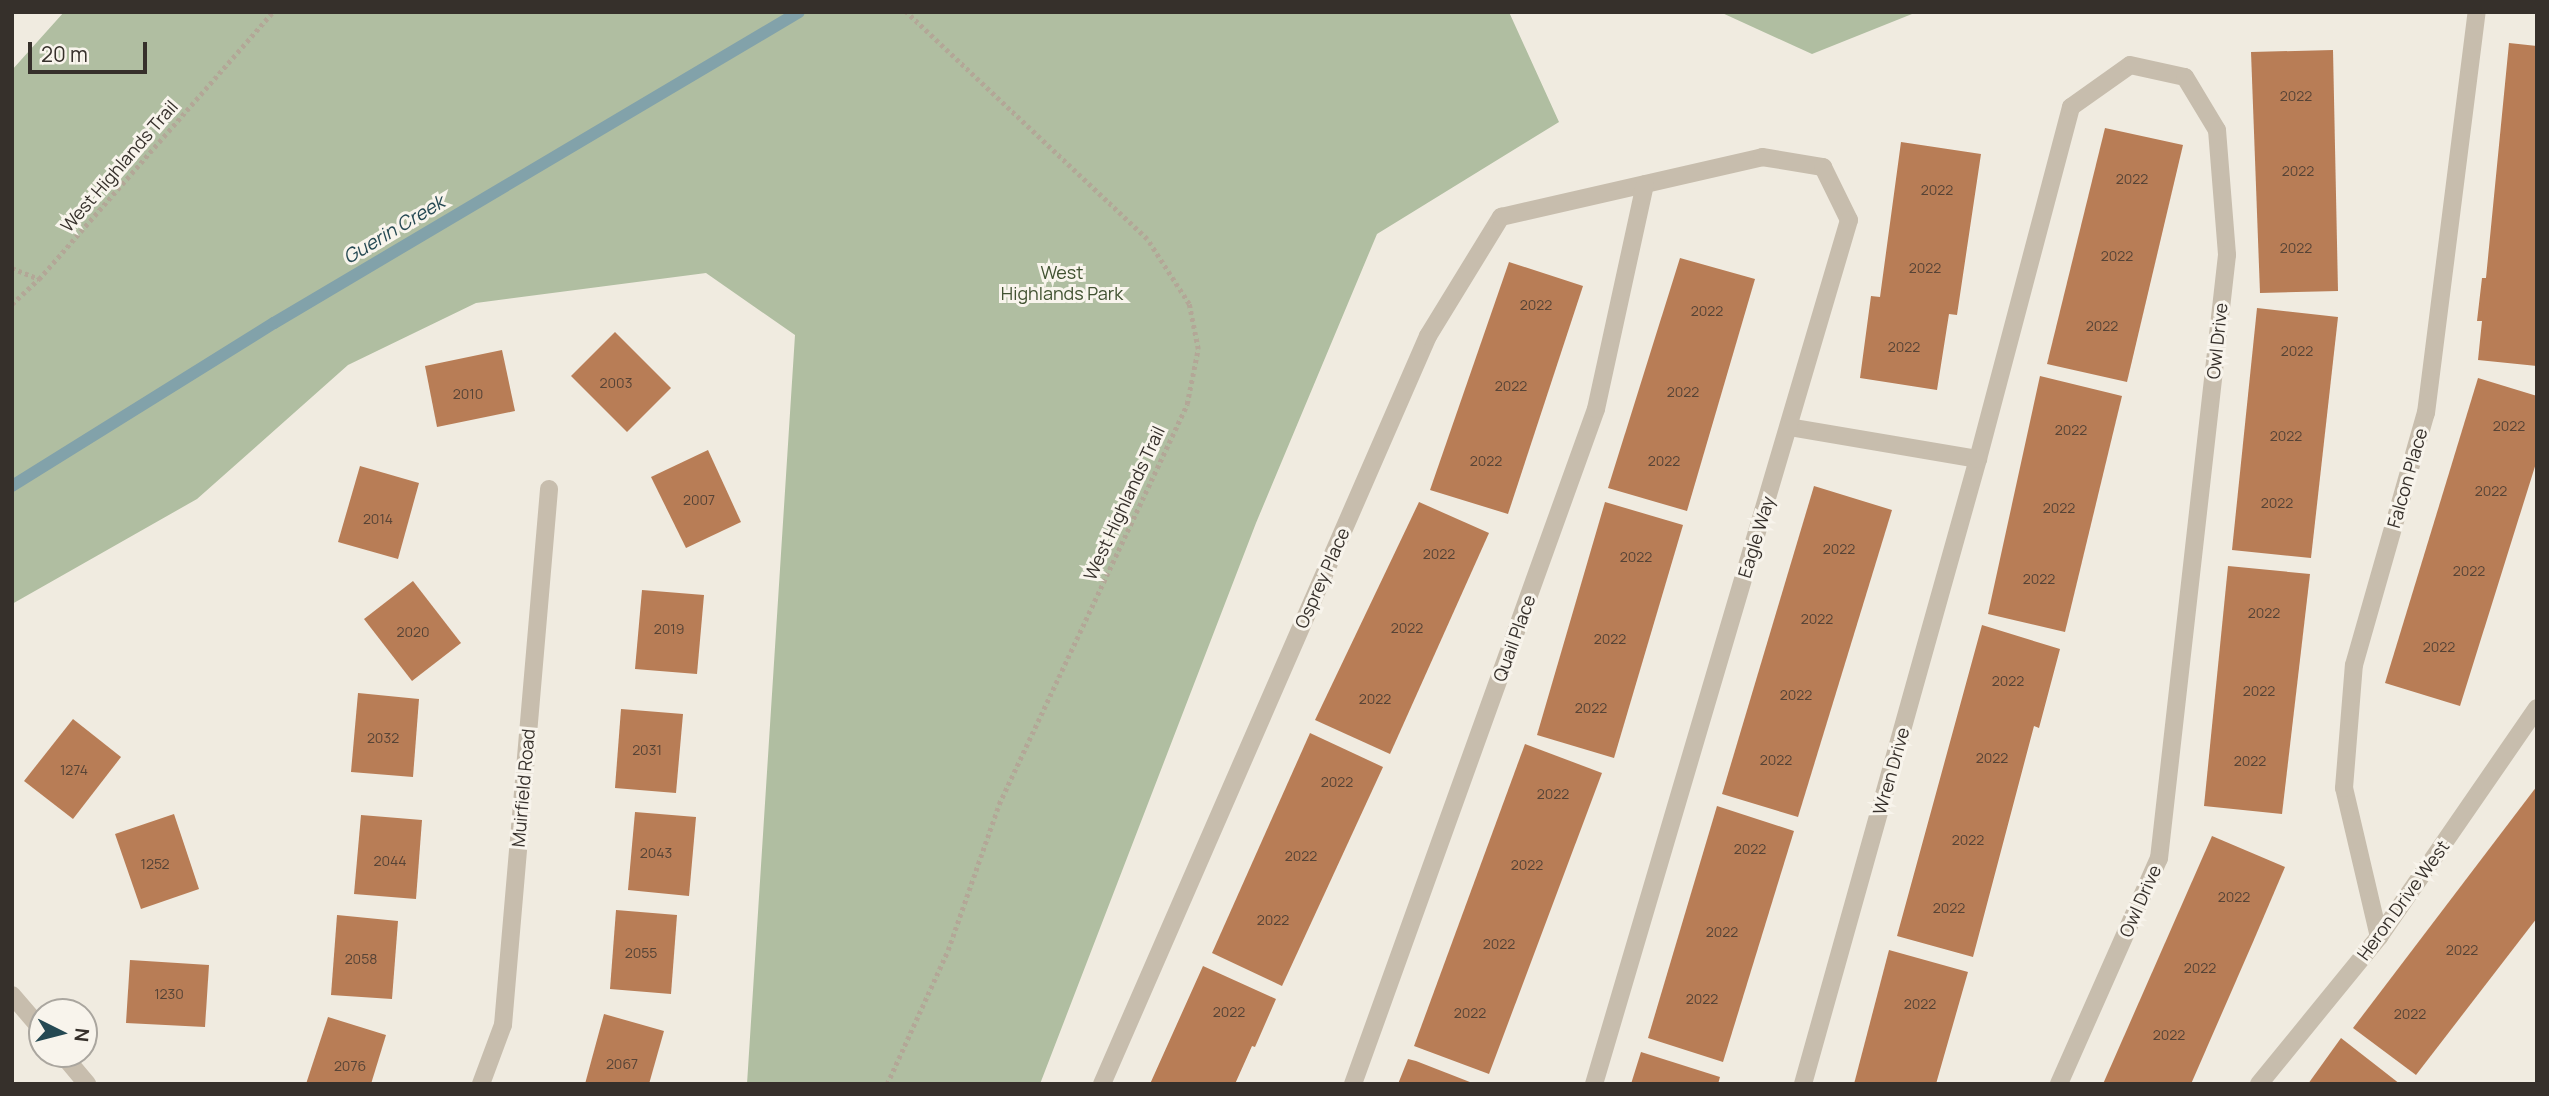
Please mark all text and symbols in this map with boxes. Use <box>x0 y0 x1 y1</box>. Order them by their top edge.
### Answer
scale bar <box>32 28 150 72</box>
text: 20 m <box>41 40 88 68</box>
house number: 2022 <box>2280 88 2312 104</box>
street label: West Highlands Trail <box>56 96 182 236</box>
house number: 2022 <box>2282 163 2314 179</box>
house number: 2022 <box>2116 171 2148 187</box>
house number: 2022 <box>1921 182 1953 198</box>
water label: Guerin Creek <box>339 191 449 269</box>
house number: 2022 <box>2280 240 2312 256</box>
house number: 2022 <box>2101 248 2133 264</box>
house number: 2022 <box>1909 260 1941 276</box>
park label: West Highlands Park <box>1001 262 1123 304</box>
house number: 2022 <box>1520 297 1552 313</box>
street label: Owl Drive <box>2202 302 2232 380</box>
house number: 2022 <box>1691 303 1723 319</box>
house number: 2022 <box>2086 318 2118 334</box>
house number: 2022 <box>1888 339 1920 355</box>
house number: 2022 <box>2281 343 2313 359</box>
house number: 2003 <box>600 375 632 391</box>
house number: 2022 <box>1495 378 1527 394</box>
house number: 2022 <box>1667 384 1699 400</box>
house number: 2010 <box>453 386 483 402</box>
house number: 2022 <box>2493 418 2525 434</box>
house number: 2022 <box>2055 422 2087 438</box>
street label: West Highlands Trail <box>1079 423 1169 583</box>
street label: Falcon Place <box>2382 426 2432 530</box>
house number: 2022 <box>2270 428 2302 444</box>
house number: 2022 <box>1470 453 1502 469</box>
house number: 2022 <box>1648 453 1680 469</box>
house number: 2022 <box>2475 483 2507 499</box>
house number: 2007 <box>683 492 715 508</box>
street label: Eagle Way <box>1733 494 1779 580</box>
house number: 2022 <box>2261 495 2293 511</box>
house number: 2022 <box>2043 500 2075 516</box>
house number: 2014 <box>363 511 393 527</box>
street label: Osprey Place <box>1290 524 1354 632</box>
house number: 2022 <box>1823 541 1855 557</box>
house number: 2022 <box>1423 546 1455 562</box>
house number: 2022 <box>1620 549 1652 565</box>
house number: 2022 <box>2453 563 2485 579</box>
house number: 2022 <box>2023 571 2055 587</box>
street label: Quail Place <box>1488 592 1540 684</box>
house number: 2022 <box>2248 605 2280 621</box>
house number: 2022 <box>1801 611 1833 627</box>
house number: 2022 <box>1391 620 1423 636</box>
house number: 2019 <box>654 621 684 637</box>
house number: 2020 <box>396 624 430 640</box>
house number: 2022 <box>1594 631 1626 647</box>
house number: 2022 <box>2423 639 2455 655</box>
house number: 2022 <box>1992 673 2024 689</box>
house number: 2022 <box>2243 683 2275 699</box>
house number: 2022 <box>1780 687 1812 703</box>
house number: 2022 <box>1359 691 1391 707</box>
house number: 2022 <box>1575 700 1607 716</box>
street label: Wren Drive <box>1868 725 1914 817</box>
street label: Muirfield Road <box>507 728 539 848</box>
house number: 2032 <box>367 730 399 746</box>
house number: 2031 <box>632 742 662 758</box>
house number: 2022 <box>1976 750 2008 766</box>
house number: 2022 <box>1760 752 1792 768</box>
house number: 2022 <box>2234 753 2266 769</box>
house number: 1274 <box>60 762 88 778</box>
house number: 2022 <box>1321 774 1353 790</box>
house number: 2022 <box>1537 786 1569 802</box>
house number: 2022 <box>1952 832 1984 848</box>
street label: Heron Drive West <box>2352 836 2454 964</box>
house number: 2022 <box>1734 841 1766 857</box>
house number: 2043 <box>640 845 672 861</box>
house number: 2022 <box>1285 848 1317 864</box>
house number: 2044 <box>373 853 407 869</box>
house number: 1252 <box>140 856 170 872</box>
house number: 2022 <box>1511 857 1543 873</box>
street label: Owl Drive <box>2115 862 2165 940</box>
house number: 2022 <box>2218 889 2250 905</box>
house number: 2022 <box>1933 900 1965 916</box>
house number: 2022 <box>1257 912 1289 928</box>
house number: 2022 <box>1706 924 1738 940</box>
house number: 2022 <box>1483 936 1515 952</box>
house number: 2022 <box>2446 942 2478 958</box>
house number: 2055 <box>625 945 657 961</box>
house number: 2058 <box>345 951 377 967</box>
house number: 2022 <box>2184 960 2216 976</box>
house number: 1230 <box>154 986 184 1002</box>
house number: 2022 <box>1686 991 1718 1007</box>
house number: 2022 <box>1904 996 1936 1012</box>
north arrow <box>28 998 98 1068</box>
house number: 2022 <box>1213 1004 1245 1020</box>
house number: 2022 <box>1454 1005 1486 1021</box>
house number: 2022 <box>2394 1006 2426 1022</box>
text: N <box>68 1027 96 1043</box>
house number: 2022 <box>2153 1027 2185 1043</box>
house number: 2067 <box>606 1056 638 1072</box>
house number: 2076 <box>334 1058 366 1074</box>

